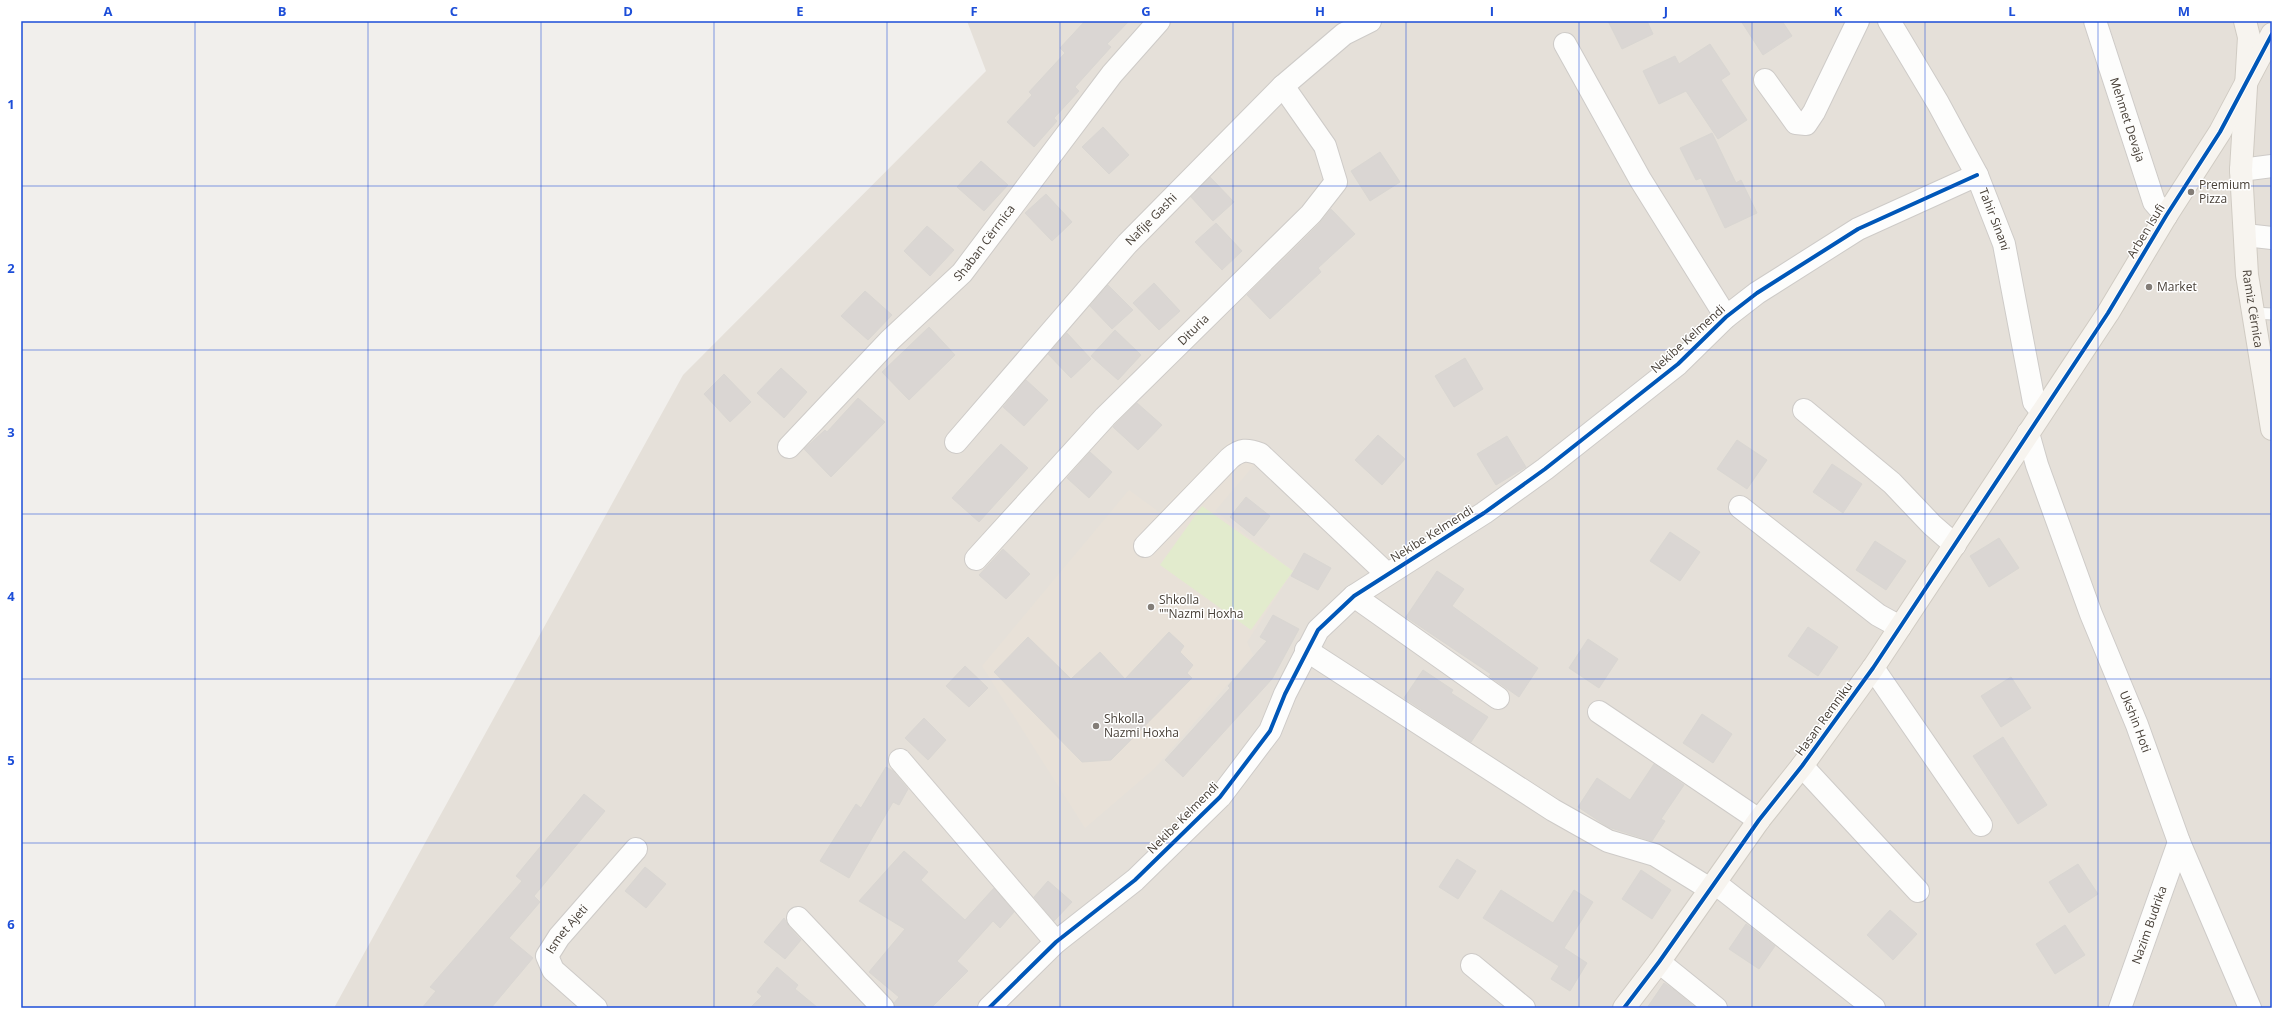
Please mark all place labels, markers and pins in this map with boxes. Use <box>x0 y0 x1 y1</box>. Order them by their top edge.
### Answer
place label: Premium Pizza <box>2199 176 2250 207</box>
marker: Premium Pizza <box>2186 187 2196 197</box>
place label: Market <box>2157 278 2197 295</box>
marker: Market <box>2144 282 2154 292</box>
place label: Shkolla ""Nazmi Hoxha <box>1159 591 1244 622</box>
marker: Shkolla ""Nazmi Hoxha <box>1146 602 1156 612</box>
place label: Shkolla Nazmi Hoxha <box>1104 710 1179 741</box>
marker: Shkolla Nazmi Hoxha <box>1091 721 1101 731</box>

